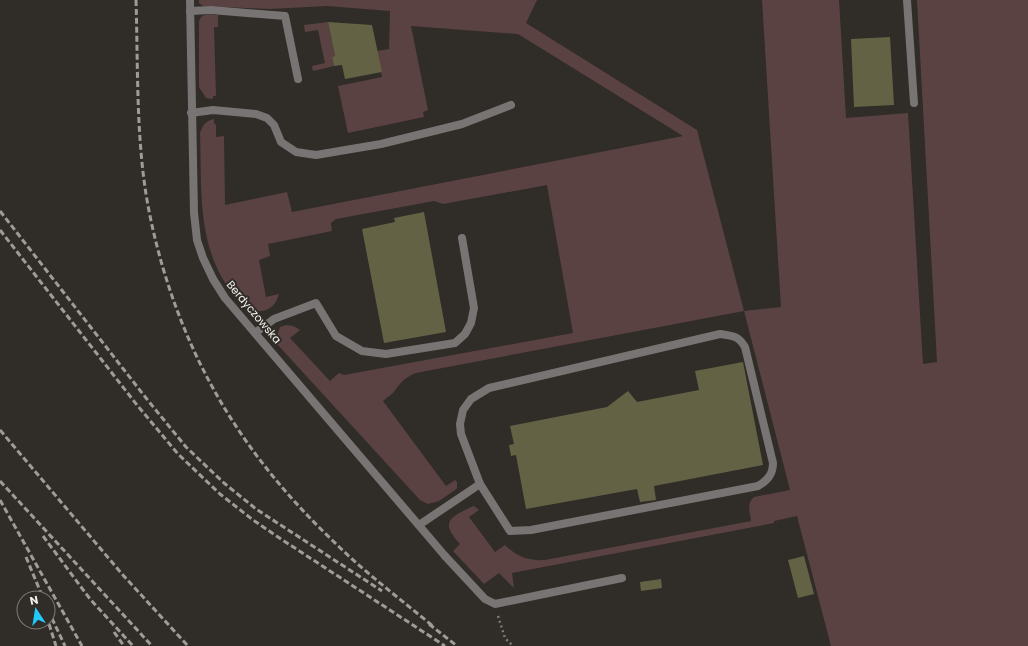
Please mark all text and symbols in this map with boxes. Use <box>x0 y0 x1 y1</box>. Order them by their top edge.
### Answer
street label: Berdyczowska <box>223 277 285 347</box>
north arrow <box>16 590 56 630</box>
text: N <box>28 592 40 609</box>

